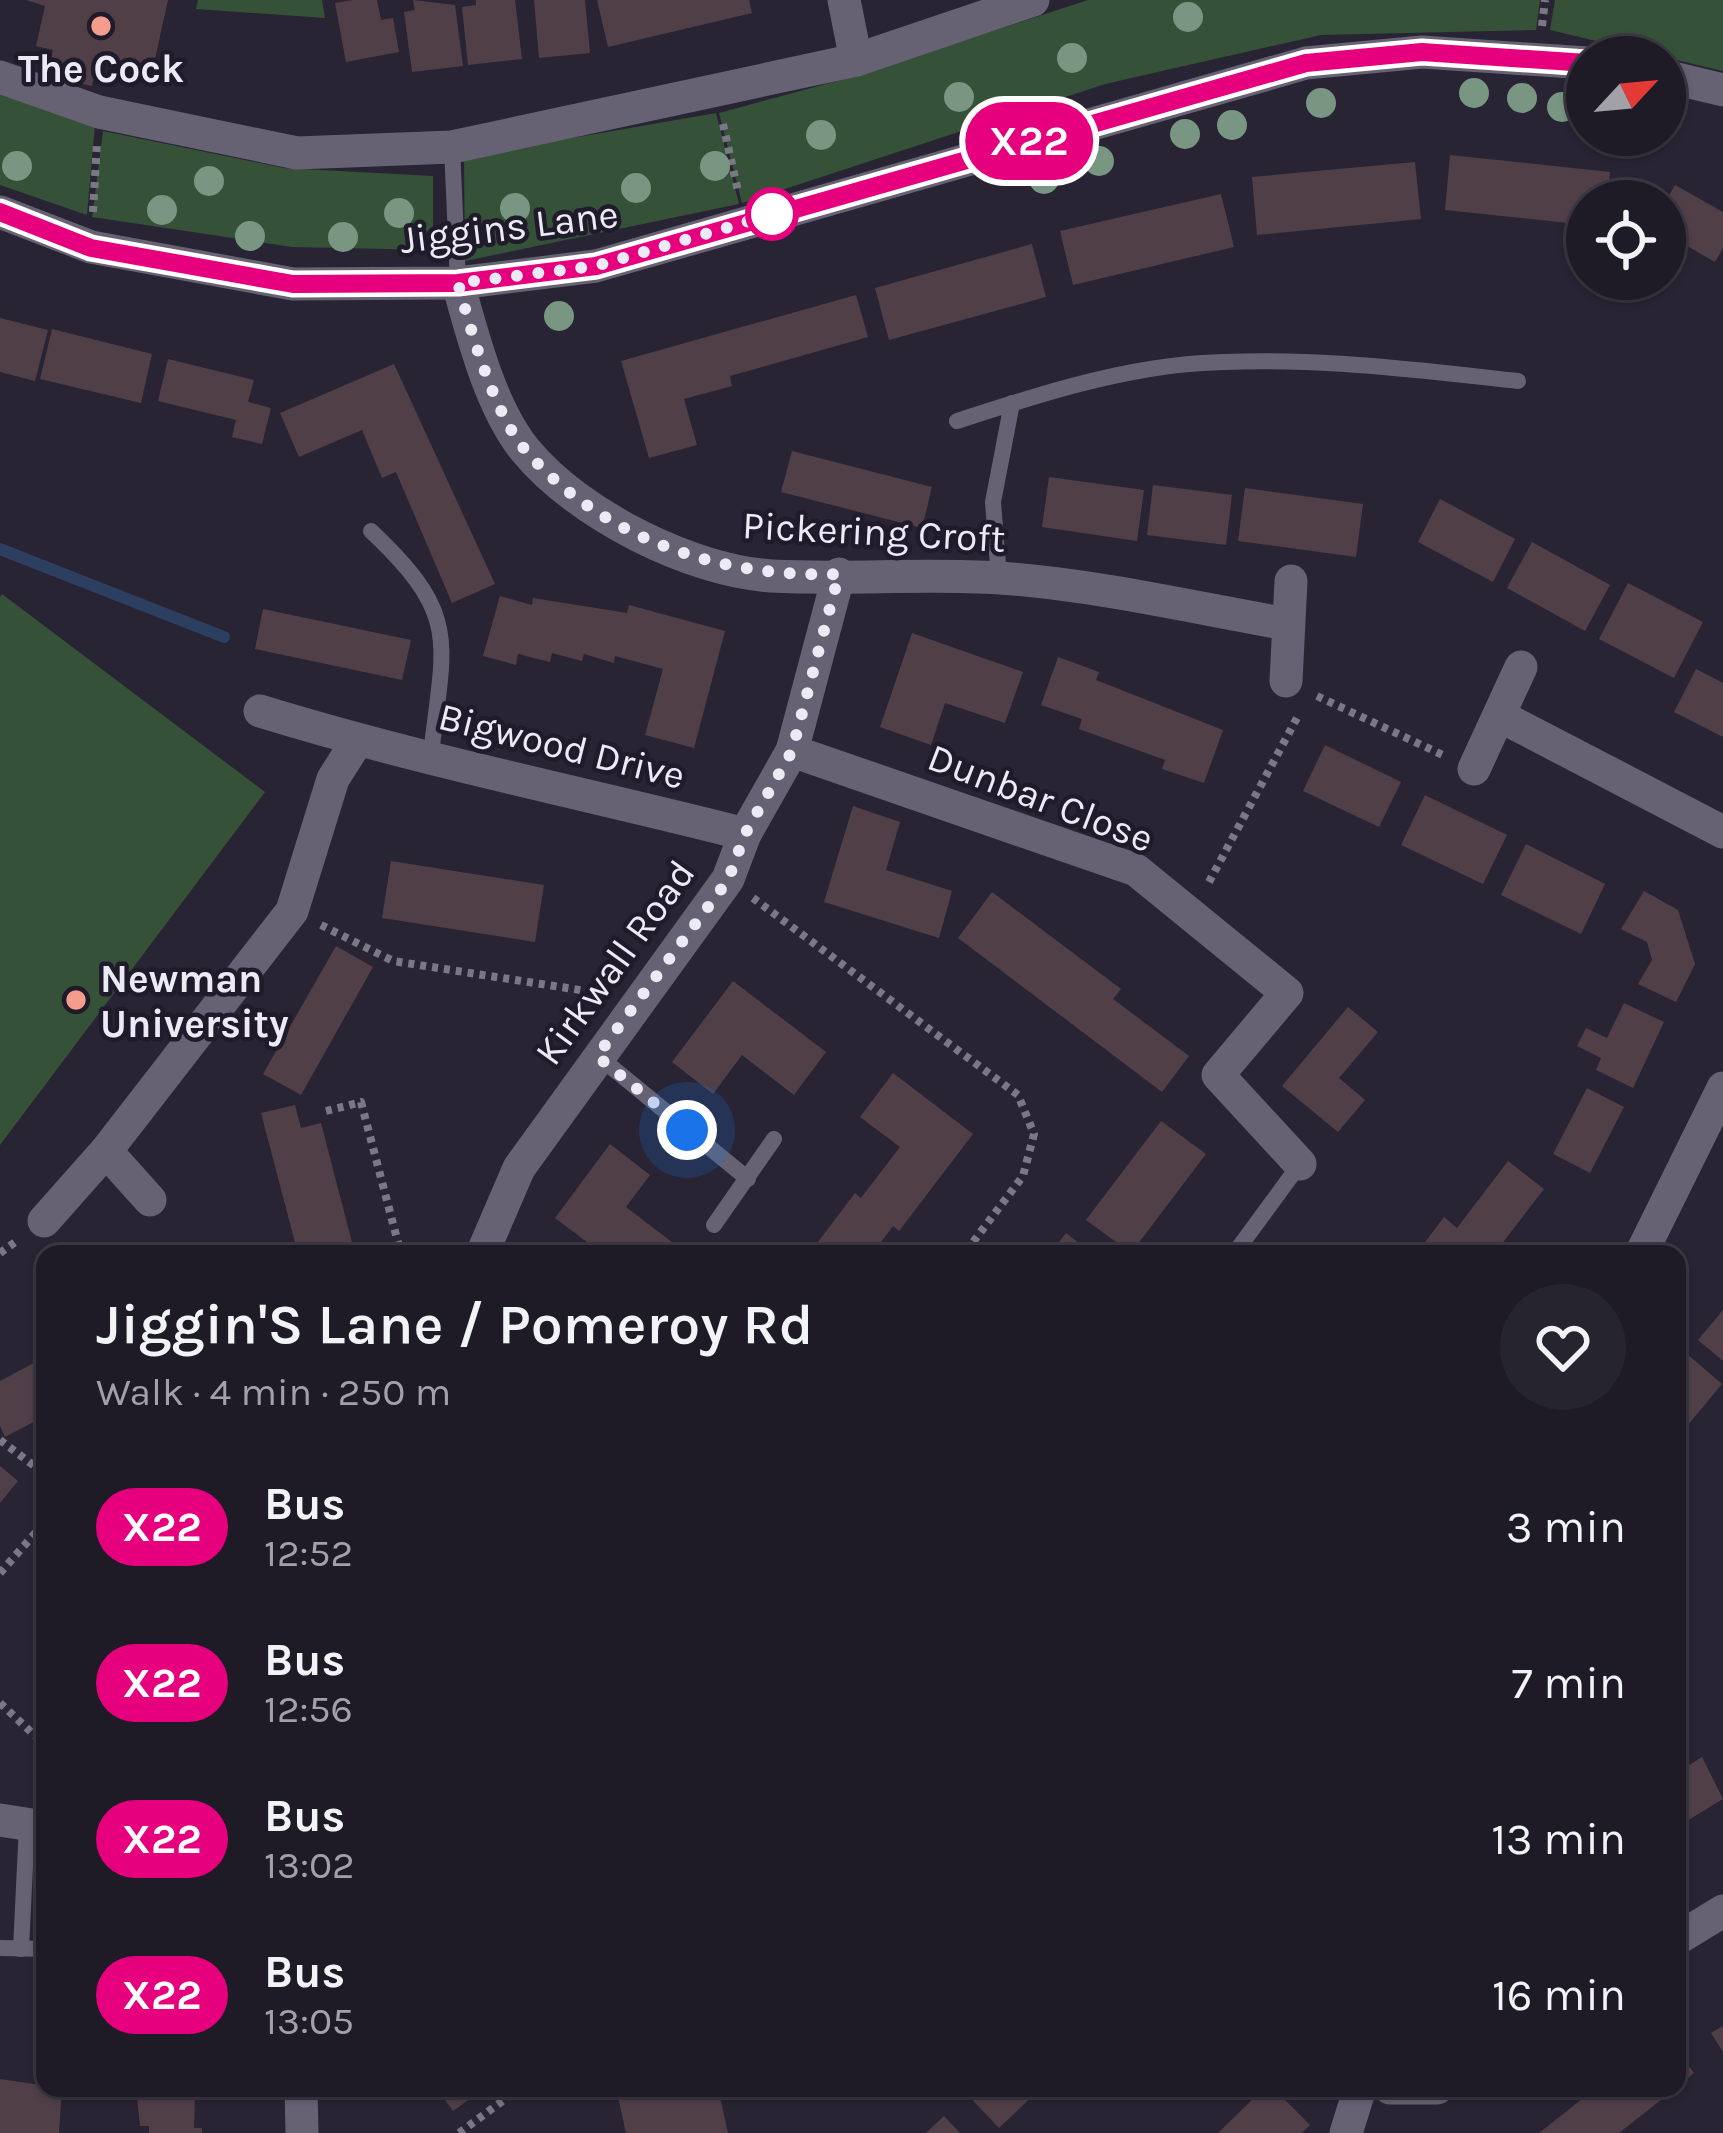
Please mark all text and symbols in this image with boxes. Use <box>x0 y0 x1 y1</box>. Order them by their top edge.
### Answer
marker: The Cock <box>88 13 114 39</box>
north arrow <box>1566 36 1686 156</box>
map controls <box>1566 36 1686 300</box>
place label: The Cock <box>18 46 184 92</box>
line badge: X22 <box>960 102 1098 180</box>
text: X22 <box>989 116 1069 166</box>
button: locate <box>1566 180 1686 300</box>
unlabelled marker <box>747 189 797 239</box>
street label: Jiggins Lane <box>397 191 621 263</box>
street label: Pickering Croft <box>741 502 1007 562</box>
street label: Bigwood Drive <box>434 693 690 799</box>
street label: Dunbar Close <box>922 734 1160 862</box>
street label: Kirkwall Road <box>525 851 705 1074</box>
place label: Newman University <box>100 956 289 1047</box>
marker: Newman University <box>63 987 89 1013</box>
your location <box>657 1100 717 1160</box>
button: heart <box>1500 1284 1626 1410</box>
text: Jiggin'S Lane / Pomeroy Rd <box>96 1291 813 1357</box>
text: Walk · 4 min · 250 m <box>96 1369 451 1415</box>
text: Bus <box>264 1478 345 1530</box>
text: 3 min <box>1506 1501 1626 1553</box>
text: X22 <box>122 1502 202 1552</box>
text: 12:52 <box>264 1530 353 1576</box>
text: Bus <box>264 1634 345 1686</box>
text: 7 min <box>1512 1657 1626 1709</box>
text: X22 <box>122 1658 202 1708</box>
text: 12:56 <box>264 1686 353 1732</box>
text: Bus <box>264 1790 345 1842</box>
text: 13 min <box>1491 1813 1626 1865</box>
text: X22 <box>122 1814 202 1864</box>
text: 13:02 <box>264 1842 355 1888</box>
text: Bus <box>264 1946 345 1998</box>
text: 16 min <box>1492 1969 1626 2021</box>
text: X22 <box>122 1970 202 2020</box>
text: 13:05 <box>264 1998 354 2044</box>

